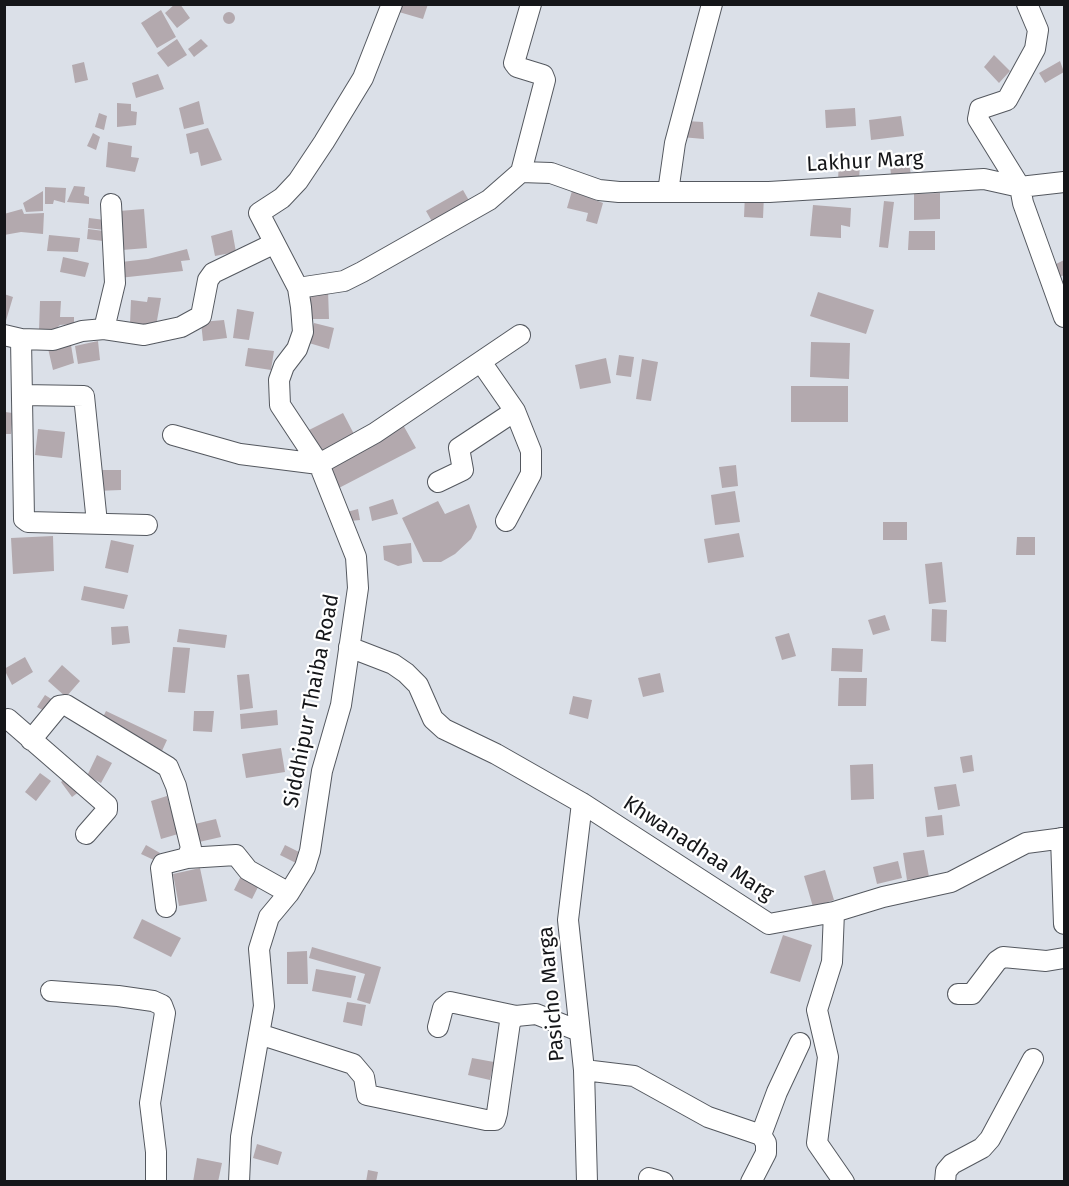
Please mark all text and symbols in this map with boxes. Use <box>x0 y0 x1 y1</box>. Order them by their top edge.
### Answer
street label: Lakhur Marg <box>806 146 924 178</box>
street label: Siddhipur Thaiba Road <box>279 592 345 810</box>
street label: Khwanadhaa Marg <box>618 791 778 907</box>
street label: Pasicho Marga <box>534 925 570 1063</box>

